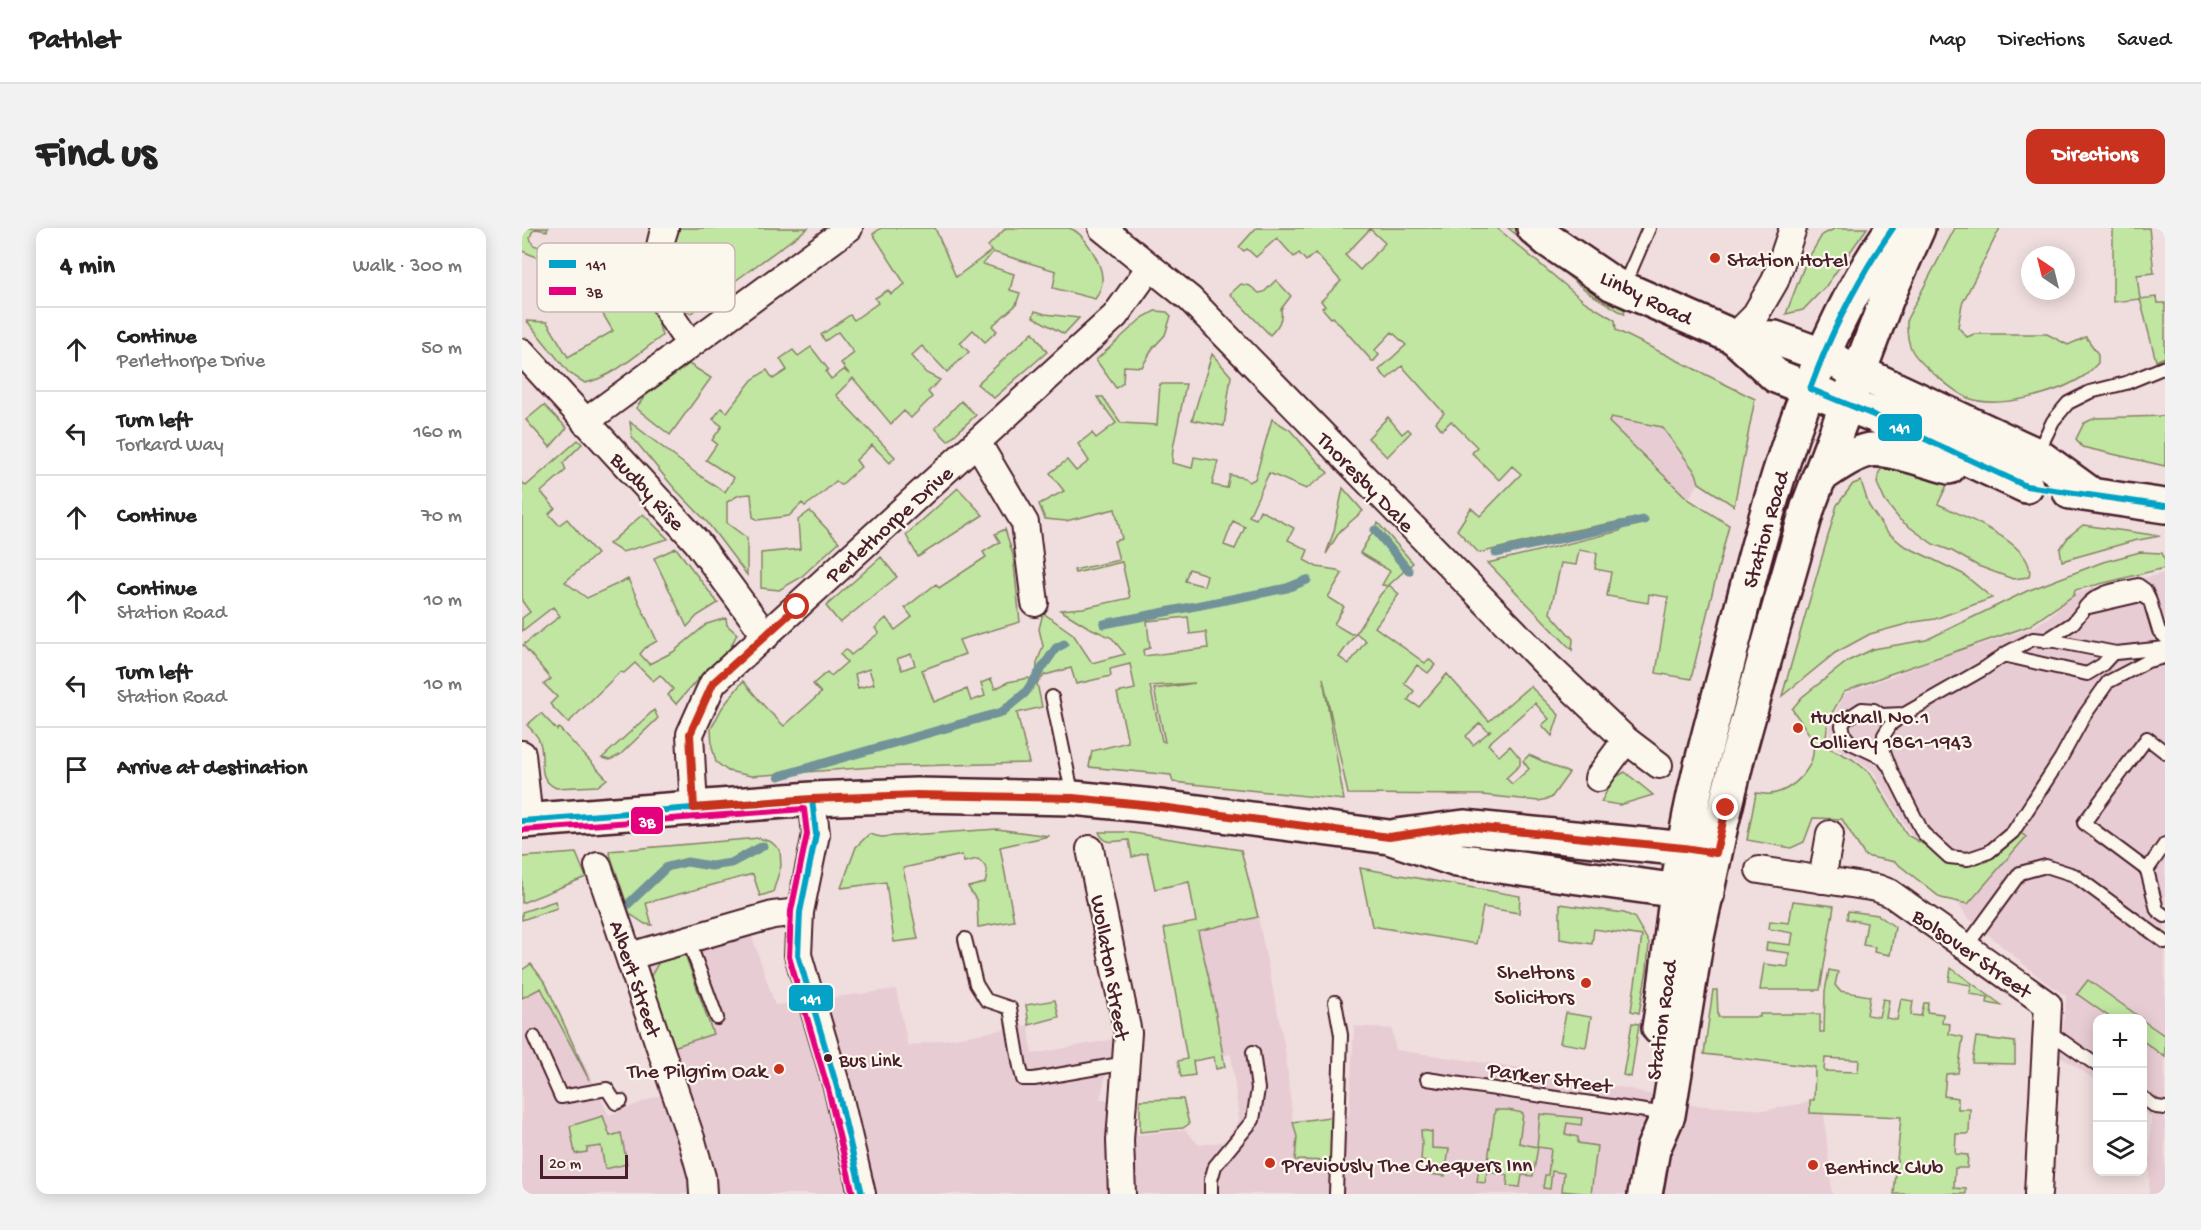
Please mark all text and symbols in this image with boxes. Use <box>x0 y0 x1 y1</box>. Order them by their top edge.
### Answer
text: Pathlet <box>30 25 120 58</box>
text: Map <box>1929 29 1966 54</box>
text: Directions <box>1999 29 2084 54</box>
text: Saved <box>2117 29 2171 54</box>
button: Directions <box>2026 129 2165 184</box>
text: Find us <box>36 132 156 181</box>
legend <box>537 243 735 312</box>
north arrow <box>2021 246 2075 300</box>
place label: Station Hotel <box>1727 249 1849 275</box>
marker: Station Hotel <box>1708 251 1722 265</box>
text: 4 min <box>60 252 115 283</box>
text: Walk · 300 m <box>353 256 462 279</box>
text: 141 <box>585 258 607 277</box>
street label: Linby Road <box>1595 266 1697 334</box>
text: 3B <box>585 285 603 304</box>
text: Continue <box>117 325 197 351</box>
icon: ahead <box>60 333 93 366</box>
text: 50 m <box>421 338 462 361</box>
text: Perlethorpe Drive <box>117 351 265 374</box>
text: Turn left <box>117 409 191 435</box>
line badge: 141 <box>1877 413 1923 442</box>
icon: left <box>60 417 93 450</box>
text: 141 <box>1889 421 1910 440</box>
text: 160 m <box>413 422 462 445</box>
street label: Thoresby Dale <box>1308 427 1419 540</box>
text: Torkard Way <box>117 435 224 458</box>
street label: Budby Rise <box>603 447 689 538</box>
street label: Perlethorpe Drive <box>821 461 960 591</box>
street label: Station Road <box>1739 467 1797 591</box>
icon: ahead <box>60 501 93 534</box>
text: Continue <box>117 504 197 530</box>
text: 70 m <box>421 506 462 529</box>
text: Continue <box>117 577 197 603</box>
icon: ahead <box>60 585 93 618</box>
text: 10 m <box>424 590 462 613</box>
route start <box>783 593 809 619</box>
text: Station Road <box>117 603 226 626</box>
text: Turn left <box>117 661 191 687</box>
icon: left <box>60 669 93 702</box>
text: 10 m <box>424 674 462 697</box>
text: Station Road <box>117 687 226 710</box>
place label: Hucknall No.1 Colliery 1861-1943 <box>1810 706 1973 757</box>
marker: Hucknall No.1 Colliery 1861-1943 <box>1791 721 1805 735</box>
icon: arrive <box>60 753 93 786</box>
text: Arrive at destination <box>117 756 307 782</box>
route end <box>1712 794 1738 820</box>
line badge: 3B <box>630 806 664 835</box>
text: 3B <box>638 815 656 834</box>
street label: Wollaton Street <box>1083 893 1134 1044</box>
street label: Bolsover Street <box>1905 904 2037 1007</box>
street label: Albert Street <box>601 918 666 1043</box>
street label: Station Road <box>1643 957 1685 1082</box>
place label: Sheltons Solicitors <box>1494 961 1575 1012</box>
marker: Sheltons Solicitors <box>1579 976 1593 990</box>
line badge: 141 <box>788 984 834 1012</box>
text: 141 <box>800 992 821 1011</box>
map controls <box>2093 1014 2147 1176</box>
button: + <box>2093 1014 2147 1068</box>
place label: Bus Link <box>838 1051 903 1074</box>
marker: Bus Link <box>822 1052 834 1064</box>
street label: Parker Street <box>1485 1058 1615 1102</box>
place label: The Pilgrim Oak <box>625 1060 769 1086</box>
marker: The Pilgrim Oak <box>772 1062 786 1076</box>
button: − <box>2093 1068 2147 1122</box>
button: layers <box>2093 1122 2147 1176</box>
scale bar <box>540 1152 628 1180</box>
place label: Previously The Chequers Inn <box>1281 1154 1533 1180</box>
text: 20 m <box>549 1156 581 1175</box>
marker: Previously The Chequers Inn <box>1263 1156 1277 1170</box>
place label: Bentinck Club <box>1824 1156 1944 1182</box>
marker: Bentinck Club <box>1806 1158 1820 1172</box>

